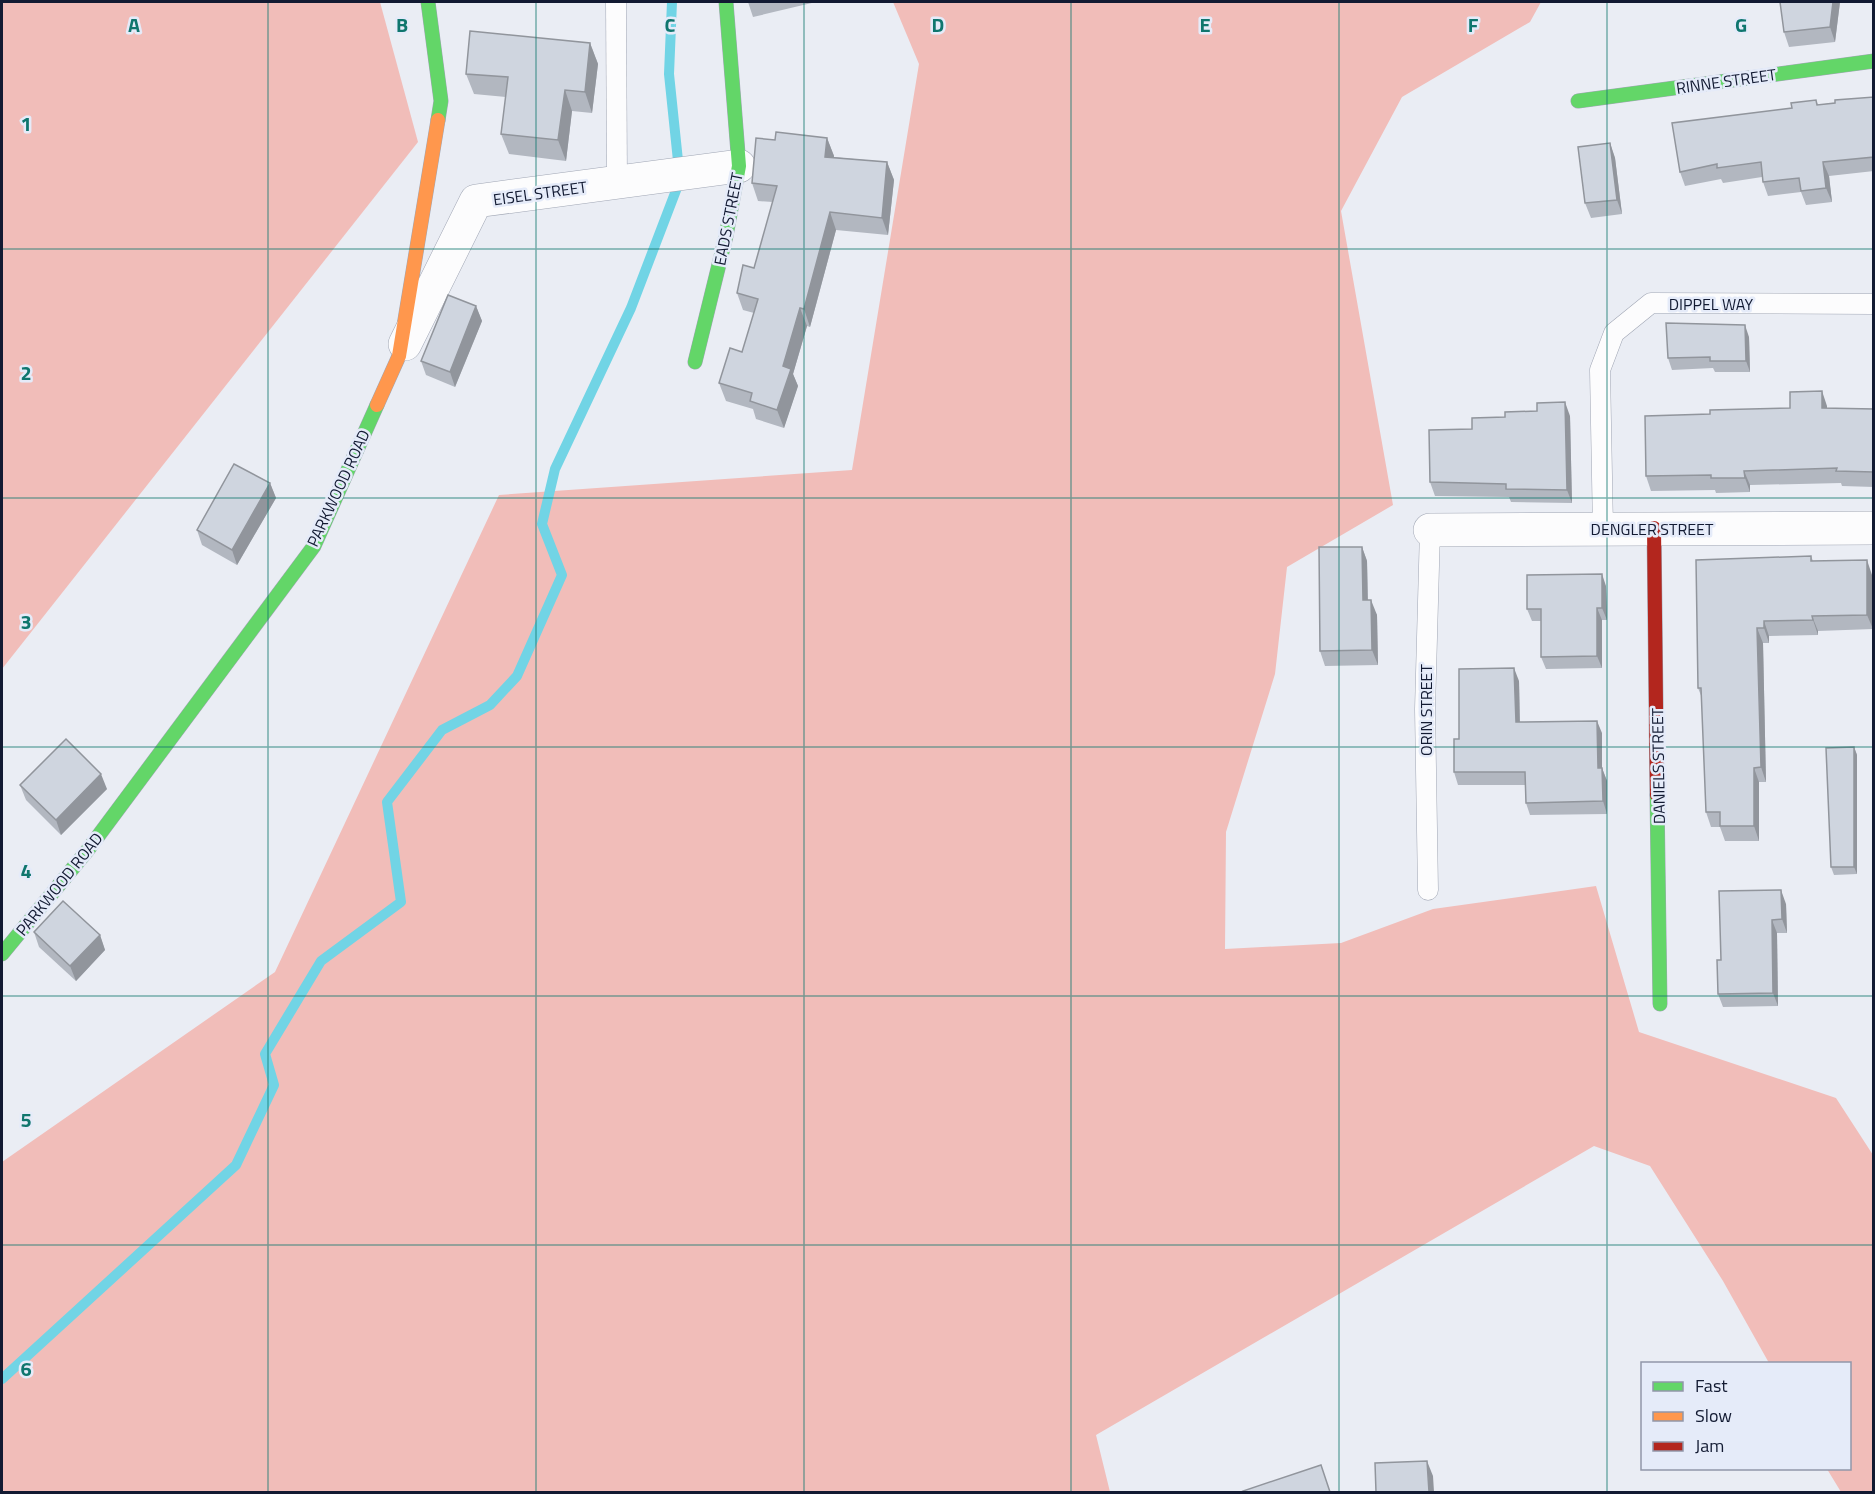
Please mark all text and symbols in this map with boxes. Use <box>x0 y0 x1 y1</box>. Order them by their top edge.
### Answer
text: A <box>128 9 140 40</box>
text: B <box>396 9 408 40</box>
text: C <box>665 9 676 40</box>
text: D <box>932 9 944 40</box>
text: E <box>1199 9 1211 40</box>
text: F <box>1468 9 1479 40</box>
text: G <box>1735 9 1747 40</box>
street label: RINNE STREET <box>1674 62 1778 100</box>
text: 1 <box>20 108 32 139</box>
street label: EADS STREET <box>707 170 749 267</box>
street label: EISEL STREET <box>492 174 589 211</box>
street label: DIPPEL WAY <box>1669 292 1754 316</box>
text: 2 <box>20 357 32 388</box>
street label: PARKWOOD ROAD <box>300 426 376 550</box>
street label: DENGLER STREET <box>1591 517 1714 541</box>
text: 3 <box>20 606 32 637</box>
street label: ORIN STREET <box>1414 664 1438 756</box>
street label: DANIELS STREET <box>1645 707 1671 824</box>
street label: PARKWOOD ROAD <box>10 827 108 941</box>
text: 4 <box>20 855 32 886</box>
text: 5 <box>20 1104 32 1135</box>
text: 6 <box>20 1353 32 1384</box>
legend <box>1641 1362 1851 1470</box>
text: Fast <box>1695 1372 1728 1399</box>
text: Slow <box>1695 1402 1732 1429</box>
text: Jam <box>1695 1432 1724 1459</box>

